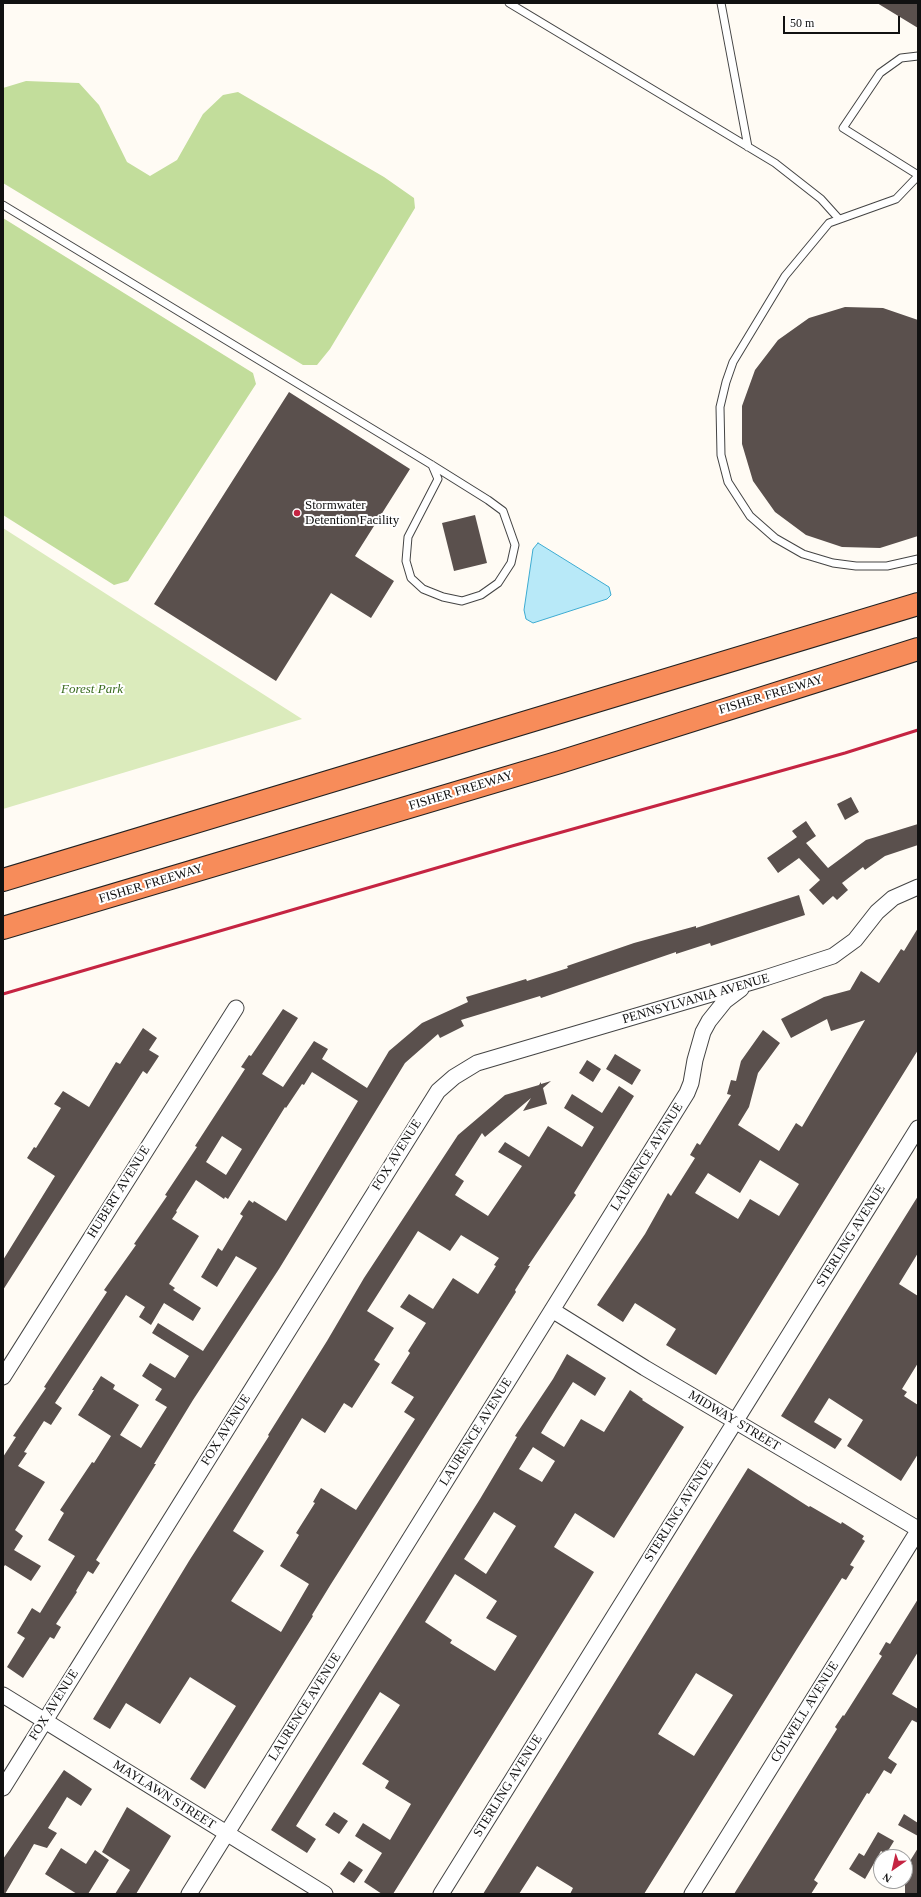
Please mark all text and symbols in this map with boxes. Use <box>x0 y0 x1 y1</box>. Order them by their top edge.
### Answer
scale bar <box>785 8 902 34</box>
text: 50 m <box>790 16 814 30</box>
place label: Stormwater Detention Facility <box>305 498 399 529</box>
marker: Stormwater Detention Facility <box>292 508 302 518</box>
street label: FISHER FREEWAY <box>717 672 825 718</box>
park label: Forest Park <box>61 682 123 698</box>
street label: FISHER FREEWAY <box>407 768 515 814</box>
street label: FISHER FREEWAY <box>97 861 205 907</box>
street label: PENNSYLVANIA AVENUE <box>621 970 771 1028</box>
street label: LAURENCE AVENUE <box>607 1100 687 1214</box>
street label: FOX AVENUE <box>369 1117 425 1193</box>
street label: HUBERT AVENUE <box>84 1143 154 1241</box>
street label: STERLING AVENUE <box>813 1182 889 1290</box>
street label: LAURENCE AVENUE <box>436 1375 516 1489</box>
street label: MIDWAY STREET <box>685 1387 783 1455</box>
street label: FOX AVENUE <box>198 1392 254 1468</box>
street label: STERLING AVENUE <box>641 1457 717 1565</box>
street label: LAURENCE AVENUE <box>265 1650 345 1764</box>
street label: COLWELL AVENUE <box>768 1659 842 1765</box>
street label: FOX AVENUE <box>26 1667 82 1743</box>
street label: STERLING AVENUE <box>470 1732 546 1840</box>
street label: MAYLAWN STREET <box>110 1757 218 1833</box>
north arrow <box>873 1849 913 1889</box>
text: N <box>880 1871 894 1885</box>

